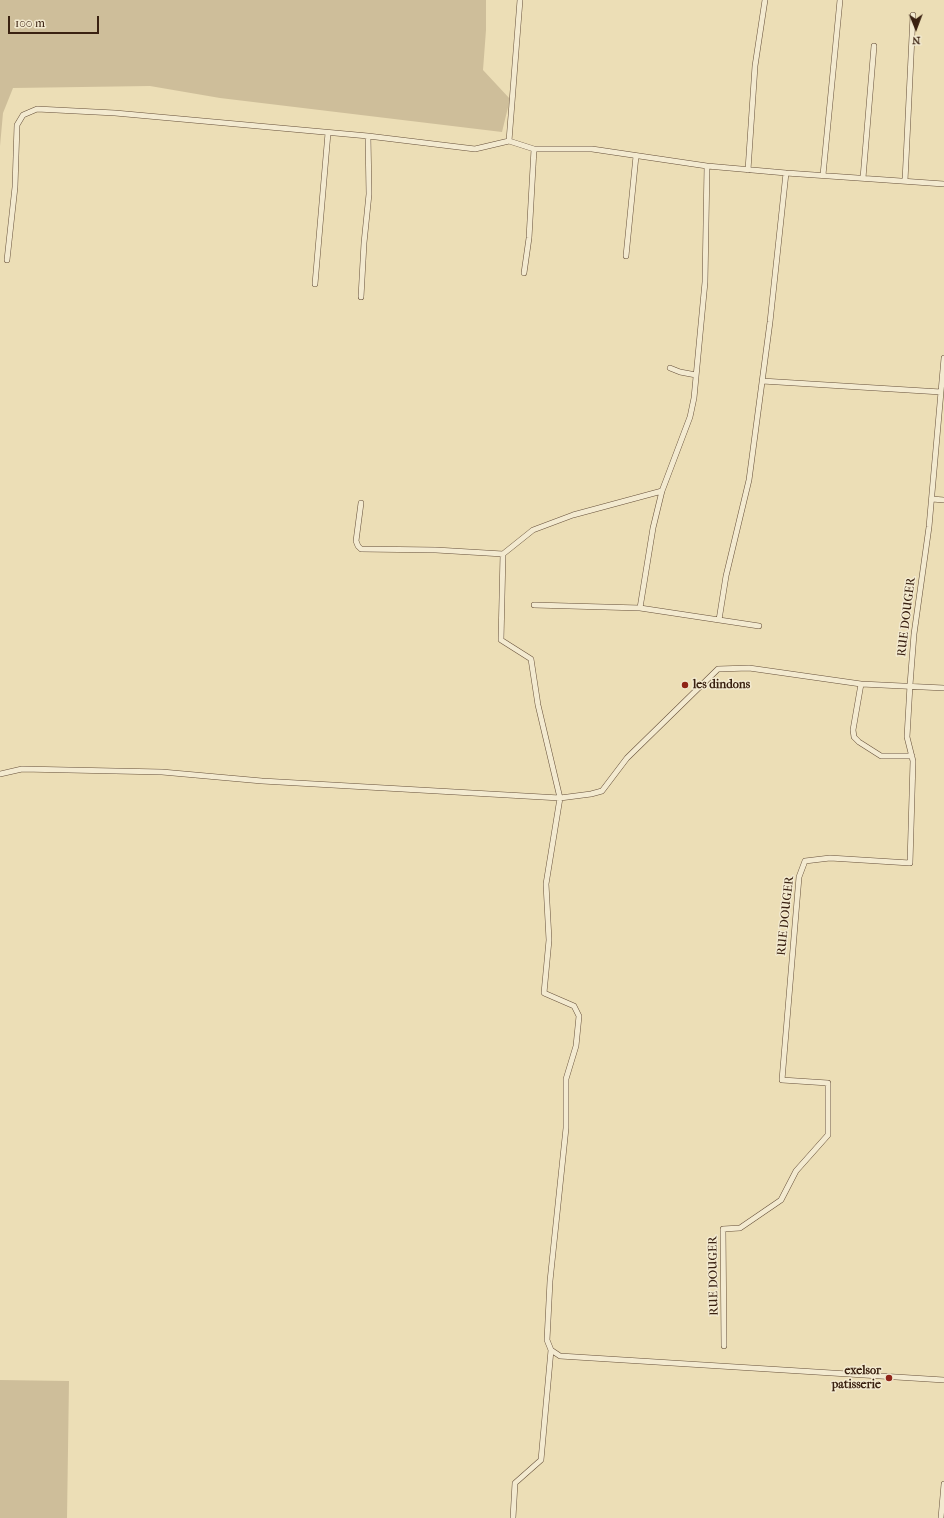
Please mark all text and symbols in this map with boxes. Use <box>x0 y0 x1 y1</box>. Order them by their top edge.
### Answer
scale bar <box>10 8 101 34</box>
north arrow <box>896 8 936 48</box>
text: 100 m <box>15 16 45 30</box>
text: N <box>912 34 921 47</box>
street label: RUE DOUGER <box>895 577 919 657</box>
place label: les dindons <box>693 678 750 692</box>
marker: les dindons <box>680 680 690 690</box>
street label: RUE DOUGER <box>775 876 797 956</box>
street label: RUE DOUGER <box>706 1236 722 1316</box>
place label: exelsor patisserie <box>832 1364 881 1392</box>
marker: exelsor patisserie <box>884 1373 894 1383</box>

